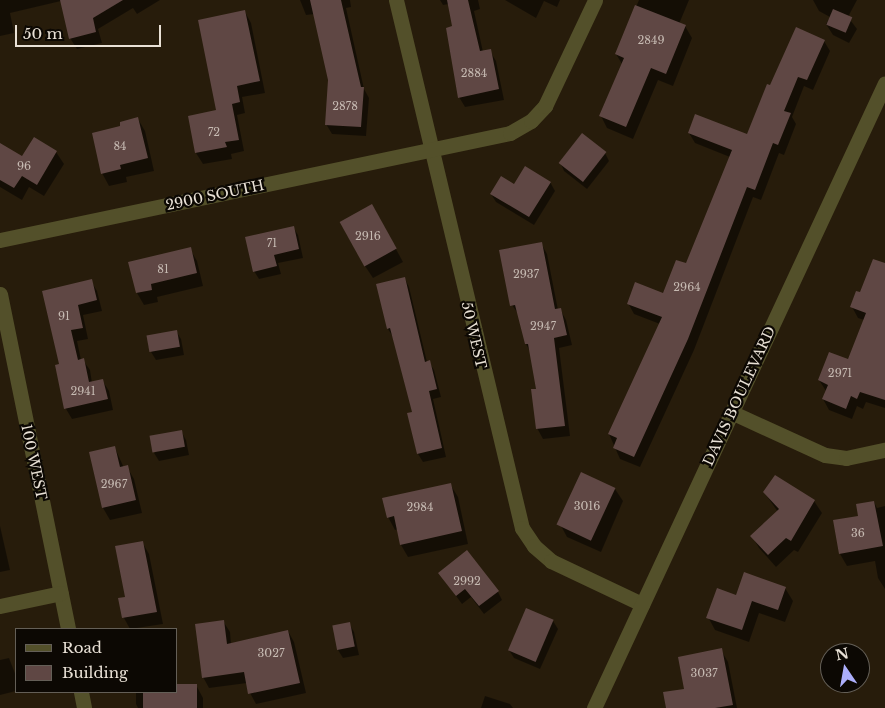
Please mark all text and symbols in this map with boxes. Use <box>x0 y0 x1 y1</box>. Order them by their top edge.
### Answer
scale bar <box>18 15 164 47</box>
text: 50 m <box>23 24 63 43</box>
house number: 2849 <box>638 33 664 47</box>
house number: 2884 <box>461 66 487 80</box>
house number: 2878 <box>332 99 358 113</box>
house number: 72 <box>208 125 220 139</box>
house number: 84 <box>113 139 127 153</box>
house number: 96 <box>17 159 31 173</box>
street label: 2900 SOUTH <box>164 176 266 214</box>
house number: 2916 <box>355 229 381 243</box>
house number: 71 <box>267 236 277 250</box>
house number: 81 <box>157 262 169 276</box>
house number: 2937 <box>513 267 539 281</box>
house number: 2964 <box>673 280 701 294</box>
street label: 50 WEST <box>458 300 490 370</box>
house number: 91 <box>58 309 70 323</box>
house number: 2947 <box>530 319 556 333</box>
street label: DAVIS BOULEVARD <box>699 324 779 468</box>
house number: 2971 <box>828 366 852 380</box>
house number: 2941 <box>70 384 96 398</box>
street label: 100 WEST <box>18 423 50 501</box>
house number: 2967 <box>101 477 127 491</box>
house number: 3016 <box>574 499 600 513</box>
house number: 2984 <box>407 500 433 514</box>
house number: 36 <box>851 526 865 540</box>
house number: 2992 <box>453 574 481 588</box>
legend <box>15 628 178 693</box>
text: Road <box>62 638 102 657</box>
north arrow <box>820 643 870 693</box>
text: N <box>834 644 850 664</box>
house number: 3027 <box>258 646 284 660</box>
text: Building <box>62 663 128 682</box>
house number: 3037 <box>691 666 717 680</box>

